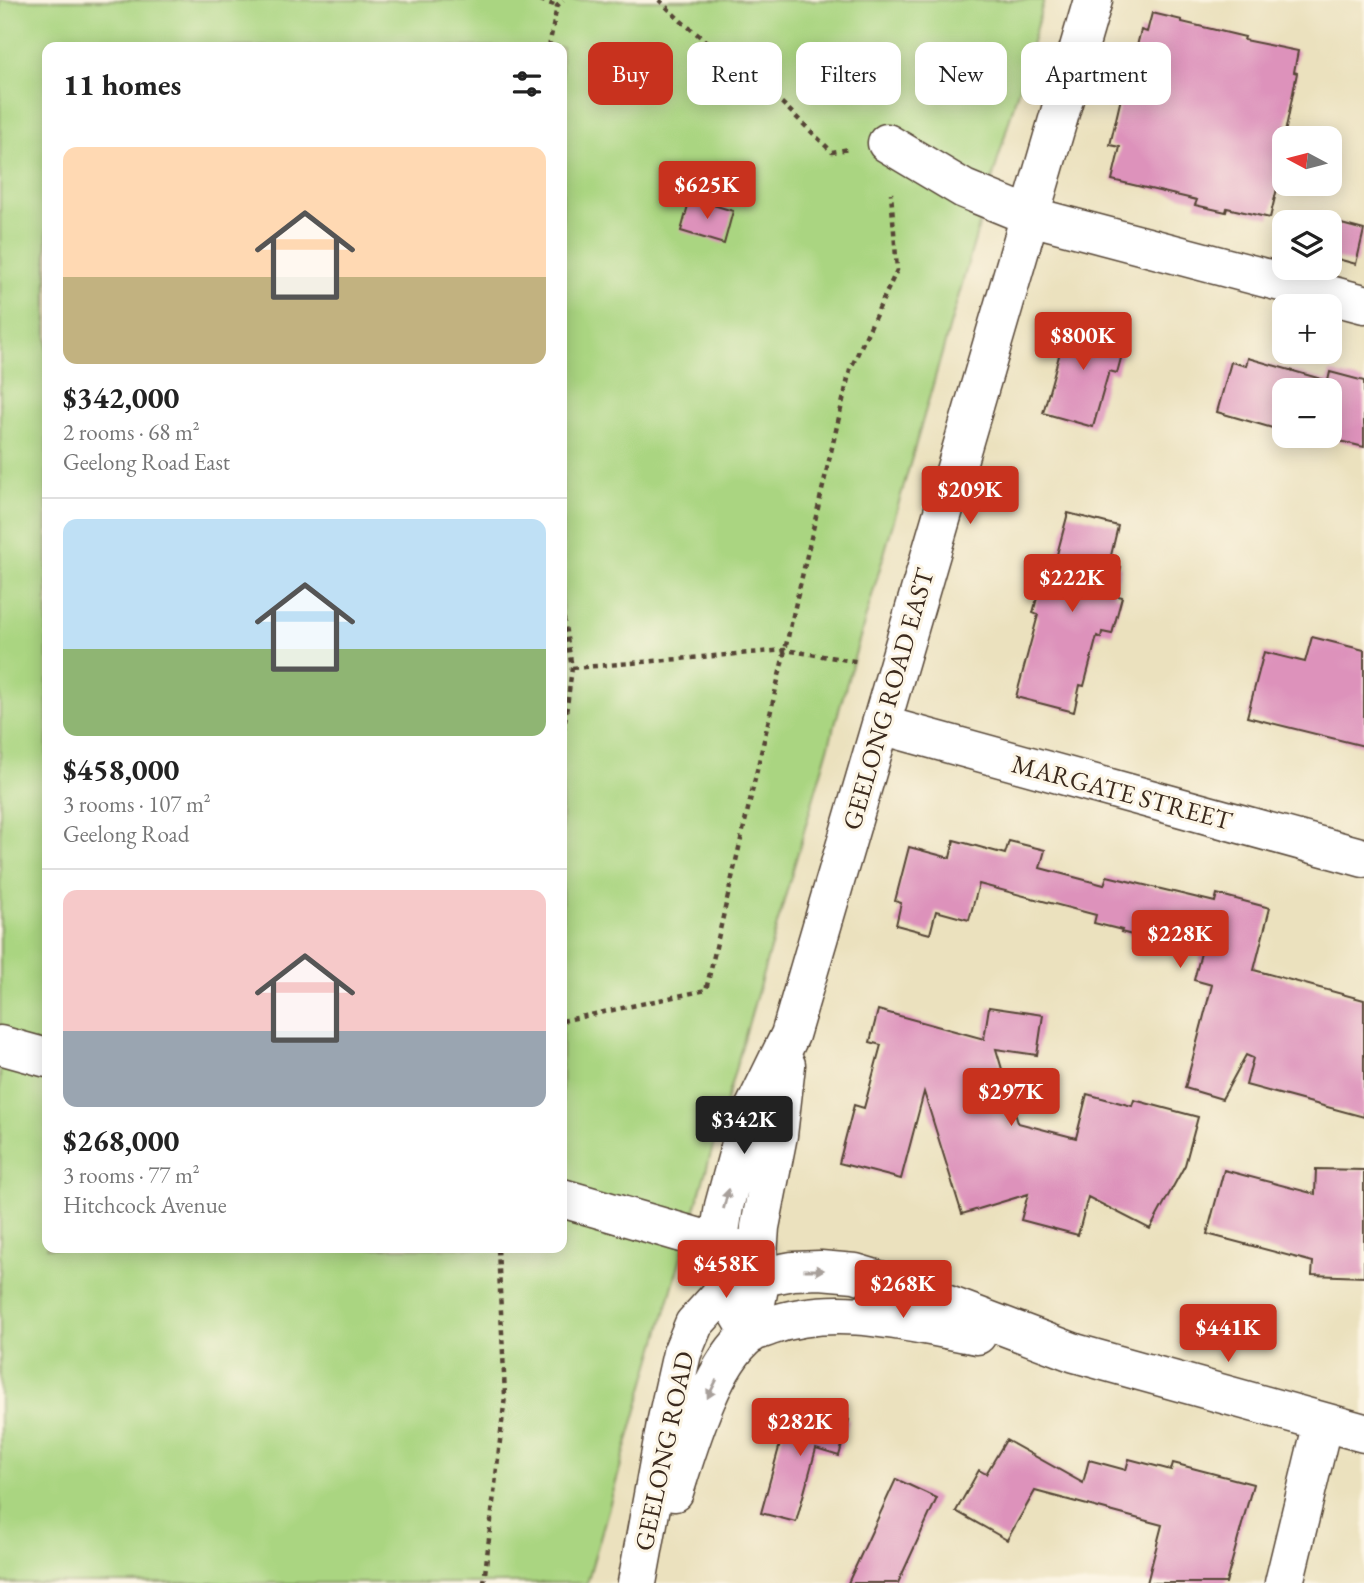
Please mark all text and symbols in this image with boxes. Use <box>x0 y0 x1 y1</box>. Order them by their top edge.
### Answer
chip: Buy <box>588 42 673 105</box>
chip: Rent <box>687 42 782 105</box>
chip: Filters <box>796 42 901 105</box>
chip: New <box>915 42 1007 105</box>
chip: Apartment <box>1021 42 1171 105</box>
text: 11 homes <box>63 65 181 104</box>
icon: filters <box>508 65 546 103</box>
north arrow <box>1272 126 1342 196</box>
map controls <box>1272 126 1342 448</box>
pin: $625K <box>658 162 756 221</box>
text: $625K <box>675 169 739 199</box>
icon: home <box>242 192 368 318</box>
button: layers <box>1272 210 1342 280</box>
button: + <box>1272 294 1342 364</box>
pin: $800K <box>1034 312 1132 372</box>
text: $800K <box>1051 320 1115 350</box>
text: $342,000 <box>63 378 179 417</box>
button: − <box>1272 378 1342 448</box>
text: 2 rooms · 68 m² <box>63 417 200 447</box>
text: Geelong Road East <box>63 447 230 477</box>
pin: $209K <box>921 466 1019 526</box>
text: $209K <box>938 474 1002 504</box>
pin: $222K <box>1023 554 1121 614</box>
text: $222K <box>1040 562 1104 592</box>
icon: home <box>242 564 368 690</box>
street label: GEELONG ROAD EAST <box>834 564 942 834</box>
street label: MARGATE STREET <box>1008 746 1236 838</box>
text: $458,000 <box>63 750 179 789</box>
text: 3 rooms · 107 m² <box>63 789 211 819</box>
text: Geelong Road <box>63 819 189 849</box>
pin: $228K <box>1131 911 1229 970</box>
text: $228K <box>1148 918 1212 948</box>
icon: home <box>242 935 368 1061</box>
pin: $297K <box>962 1068 1060 1128</box>
text: $297K <box>979 1076 1043 1106</box>
pin: $342K <box>695 1096 793 1156</box>
text: $342K <box>712 1104 776 1134</box>
text: $268,000 <box>63 1121 179 1160</box>
text: 3 rooms · 77 m² <box>63 1160 200 1190</box>
one-way arrow <box>721 1188 732 1210</box>
text: Hitchcock Avenue <box>63 1190 227 1220</box>
pin: $458K <box>677 1240 775 1300</box>
text: $458K <box>694 1248 758 1278</box>
pin: $268K <box>854 1260 952 1320</box>
one-way arrow <box>804 1264 826 1276</box>
text: $268K <box>871 1268 935 1298</box>
pin: $441K <box>1179 1304 1277 1364</box>
text: $441K <box>1196 1312 1260 1342</box>
street label: GEELONG ROAD <box>626 1348 702 1554</box>
one-way arrow <box>707 1379 718 1399</box>
pin: $282K <box>751 1398 849 1458</box>
text: $282K <box>768 1406 832 1436</box>

